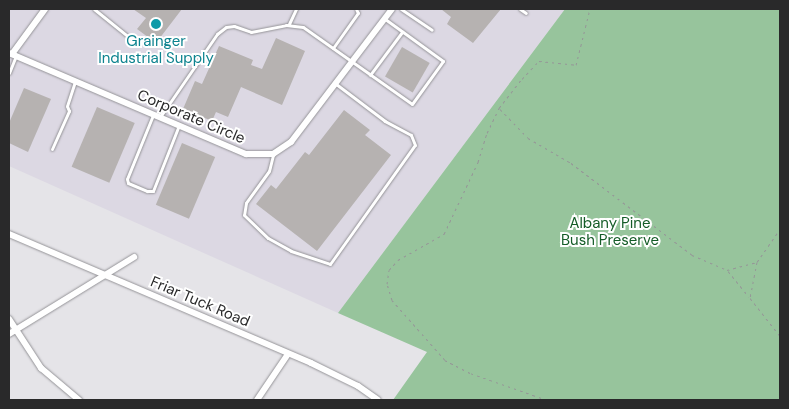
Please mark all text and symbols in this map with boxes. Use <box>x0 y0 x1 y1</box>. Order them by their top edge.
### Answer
marker: Grainger Industrial Supply <box>150 18 162 30</box>
place label: Grainger Industrial Supply <box>98 32 214 67</box>
street label: Corporate Circle <box>134 86 248 148</box>
park label: Albany Pine Bush Preserve <box>561 214 659 249</box>
street label: Friar Tuck Road <box>148 273 252 331</box>

